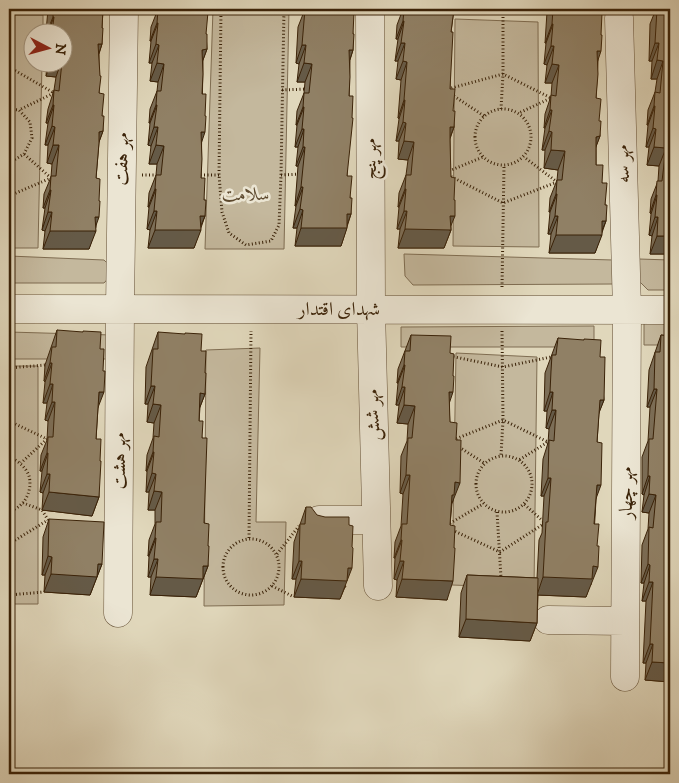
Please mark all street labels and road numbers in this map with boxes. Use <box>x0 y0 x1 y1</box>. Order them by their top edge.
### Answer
street label: مهر هفت <box>110 132 134 186</box>
street label: مهر پنج <box>359 138 387 180</box>
street label: مهر سه <box>611 144 635 184</box>
street label: شهدای اقتدار <box>296 298 380 321</box>
street label: مهر شش <box>361 389 385 441</box>
street label: مهر هشت <box>108 433 131 489</box>
street label: مهر چهار <box>615 467 638 521</box>

